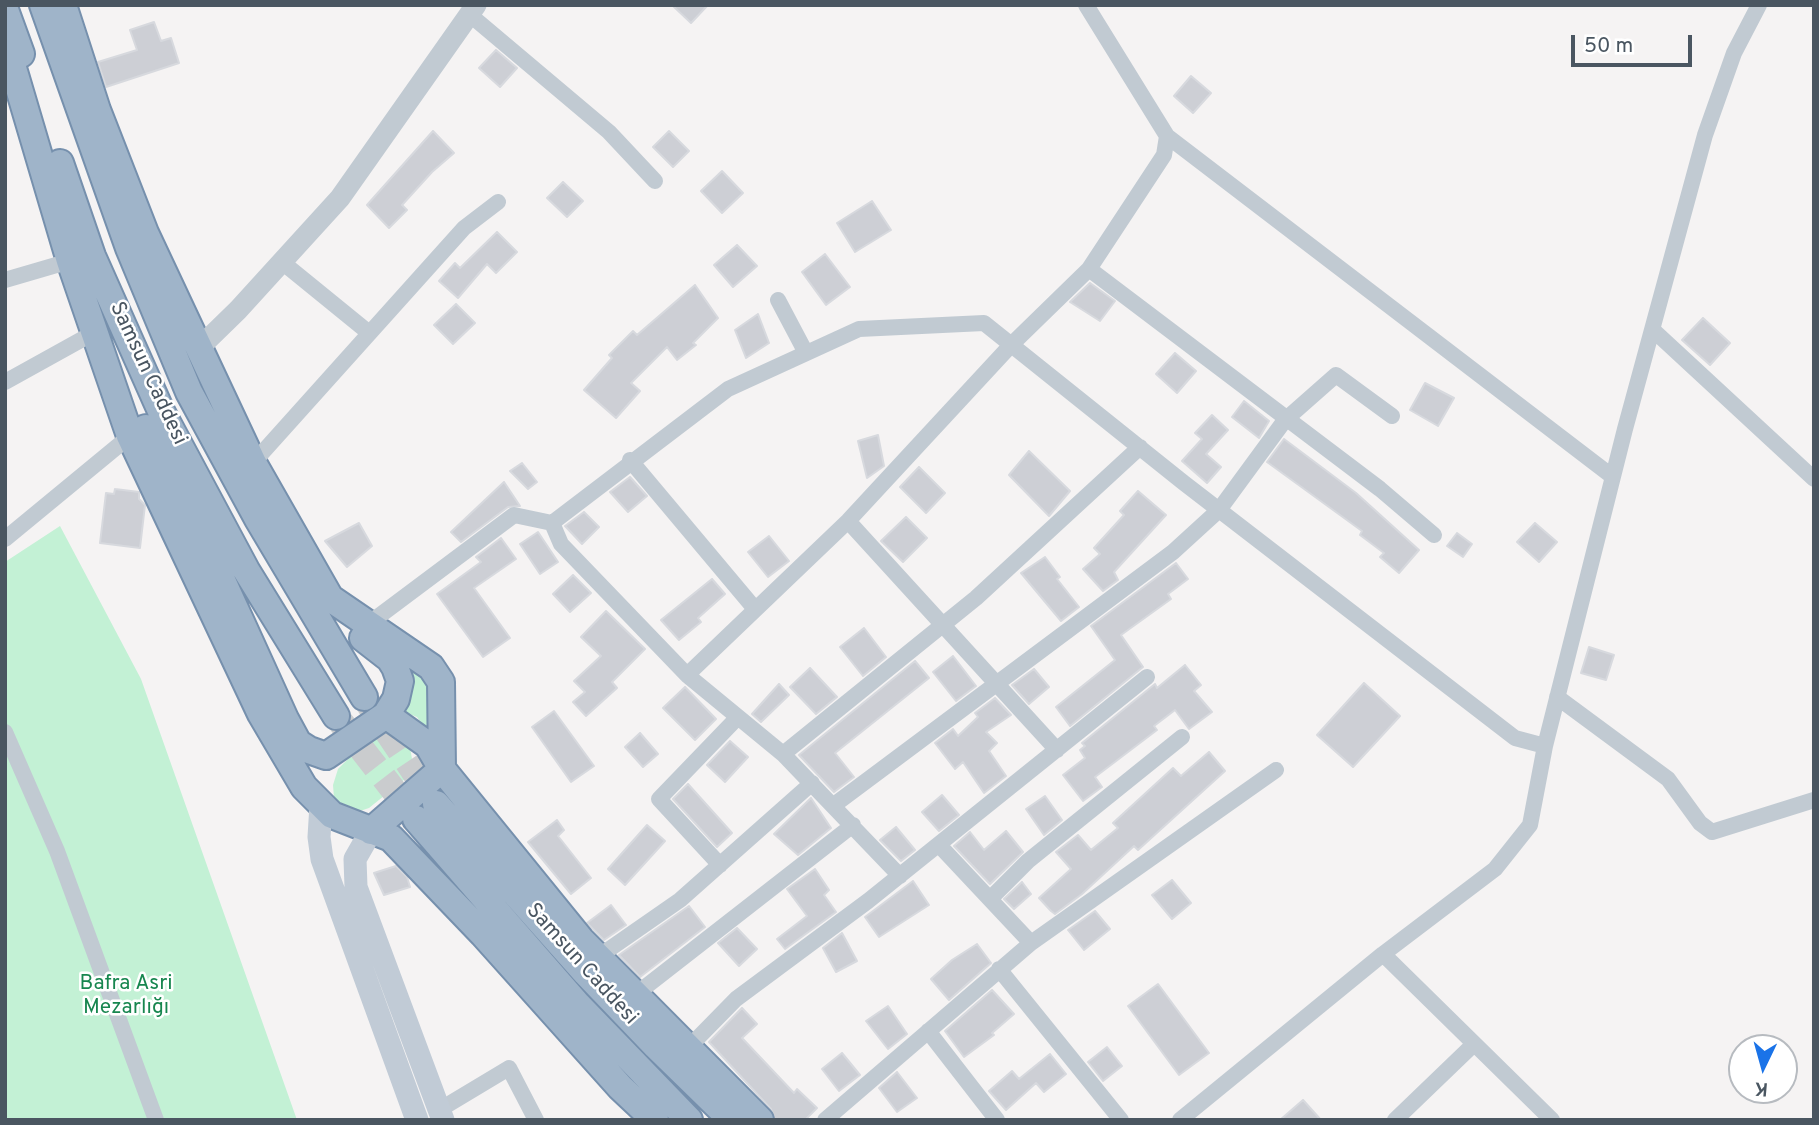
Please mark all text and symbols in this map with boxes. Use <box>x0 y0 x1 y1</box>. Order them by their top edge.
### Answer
scale bar <box>1574 21 1695 65</box>
text: 50 m <box>1584 33 1633 60</box>
street label: Samsun Caddesi <box>103 298 191 450</box>
street label: Samsun Caddesi <box>520 899 642 1031</box>
park label: Bafra Asri Mezarlığı <box>79 972 173 1022</box>
north arrow <box>1728 1034 1798 1104</box>
text: K <box>1754 1075 1769 1100</box>

